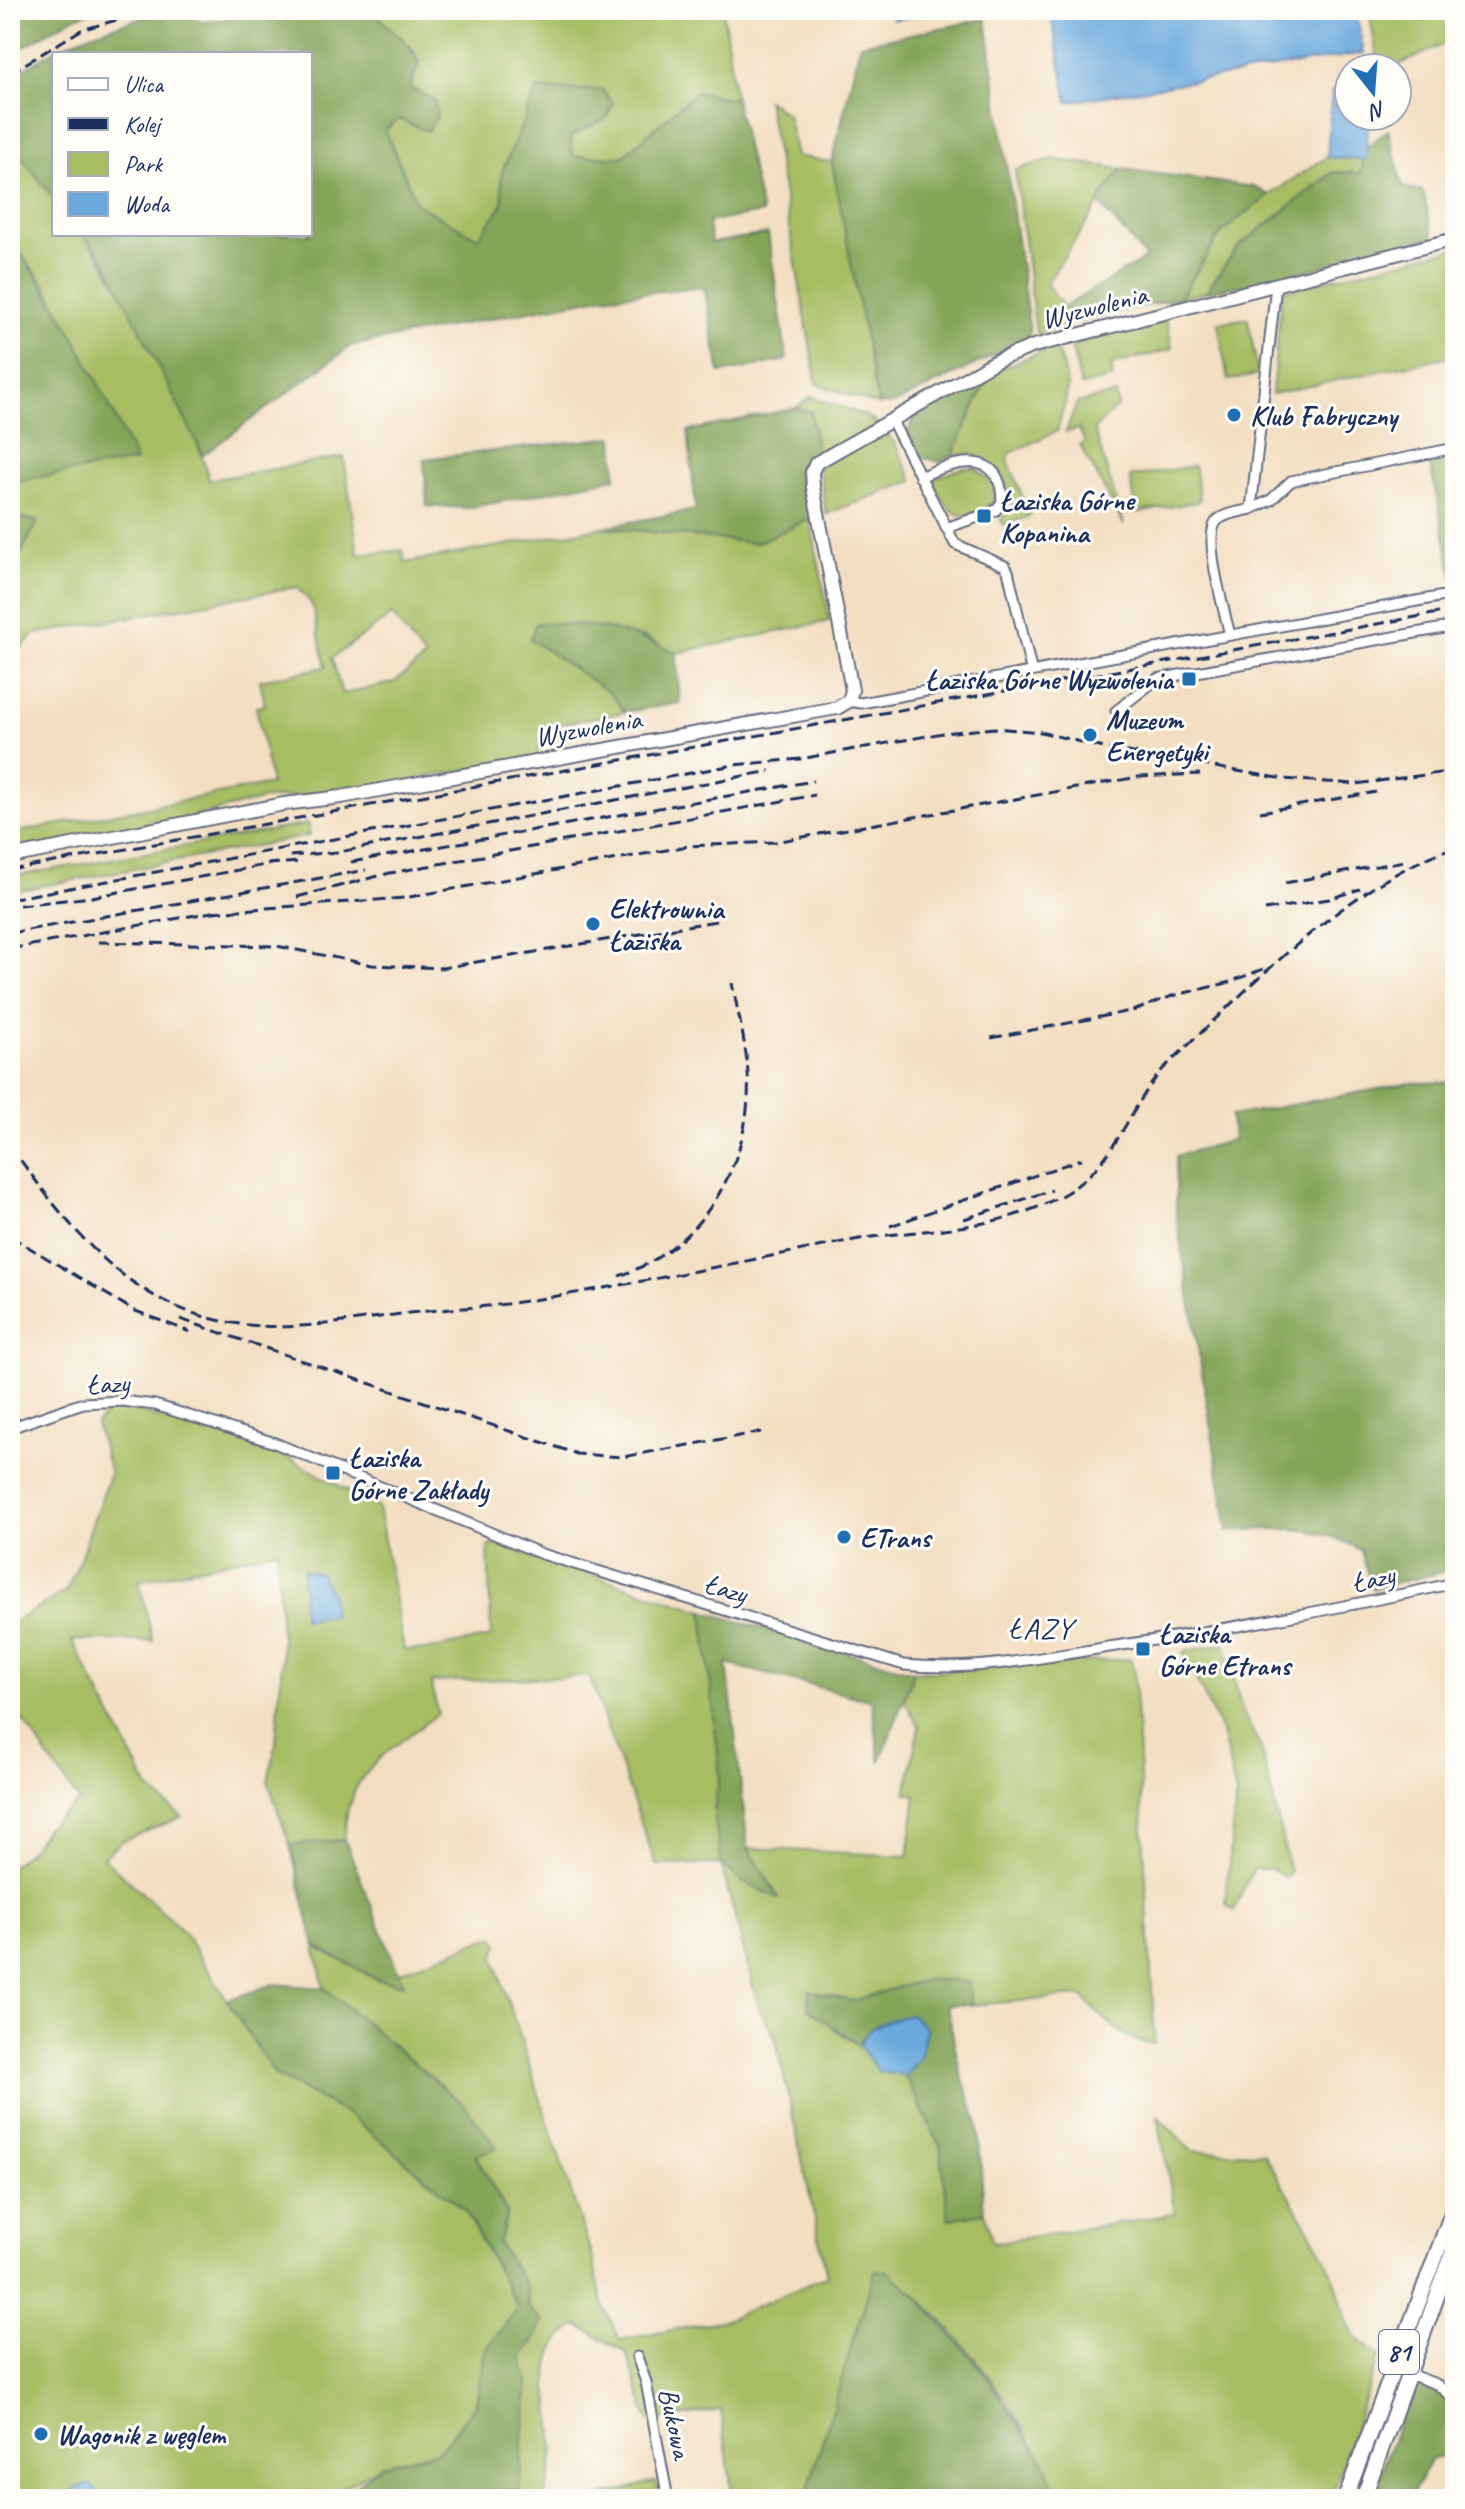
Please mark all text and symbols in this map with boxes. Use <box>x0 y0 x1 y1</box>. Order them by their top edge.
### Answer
legend <box>52 52 312 236</box>
north arrow <box>1333 52 1413 132</box>
text: Ulica <box>124 69 164 99</box>
text: N <box>1365 95 1389 127</box>
text: Kolej <box>124 109 163 139</box>
text: Park <box>124 149 164 179</box>
text: Woda <box>124 189 170 219</box>
street label: Wyzwolenia <box>1038 276 1152 336</box>
place label: Klub Fabryczny <box>1250 398 1400 434</box>
marker: Klub Fabryczny <box>1225 406 1243 424</box>
place label: Łaziska Górne Kopanina <box>1000 483 1136 550</box>
marker: Łaziska Górne Kopanina <box>975 507 993 525</box>
place label: Łaziska Górne Wyzwolenia <box>925 662 1176 697</box>
marker: Łaziska Górne Wyzwolenia <box>1180 670 1198 688</box>
street label: Wyzwolenia <box>532 701 646 754</box>
place label: Muzeum Energetyki <box>1106 702 1211 770</box>
marker: Muzeum Energetyki <box>1081 726 1099 744</box>
place label: Elektrownia Łaziska <box>609 891 726 958</box>
marker: Elektrownia Łaziska <box>584 915 602 933</box>
street label: Łazy <box>86 1365 132 1402</box>
place label: Łaziska Górne Zakłady <box>349 1440 490 1508</box>
marker: Łaziska Górne Zakłady <box>324 1464 342 1482</box>
place label: ETrans <box>860 1520 934 1555</box>
marker: ETrans <box>835 1528 853 1546</box>
street label: Łazy <box>1349 1556 1400 1600</box>
street label: Łazy <box>700 1566 754 1612</box>
district label: ŁAZY <box>1008 1609 1078 1647</box>
place label: Łaziska Górne Etrans <box>1159 1616 1293 1683</box>
marker: Łaziska Górne Etrans <box>1134 1640 1152 1658</box>
road number: 81 <box>1379 2330 1419 2374</box>
street label: Bukowa <box>651 2385 701 2464</box>
place label: Wagonik z węglem <box>57 2417 227 2452</box>
marker: Wagonik z węglem <box>32 2425 50 2443</box>

